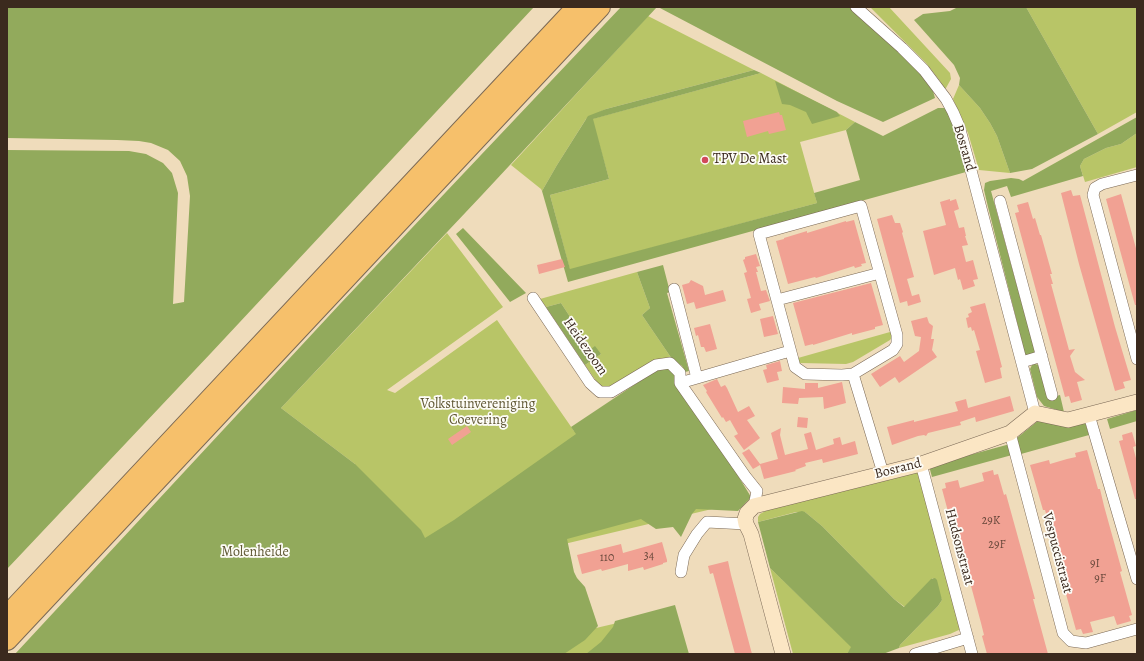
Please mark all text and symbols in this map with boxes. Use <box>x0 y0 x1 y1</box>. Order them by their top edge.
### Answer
street label: Bosrand <box>949 123 979 173</box>
place label: TPV De Mast <box>713 152 787 168</box>
marker: TPV De Mast <box>700 155 710 165</box>
street label: Heidezoom <box>559 315 611 379</box>
park label: Volkstuinvereniging Coevering <box>420 397 536 430</box>
street label: Bosrand <box>873 455 923 483</box>
street label: Hudsonstraat <box>941 507 977 587</box>
street label: Vespuccistraat <box>1038 511 1076 595</box>
house number: 29K <box>982 514 1000 528</box>
house number: 29F <box>988 538 1006 552</box>
park label: Molenheide <box>221 545 289 561</box>
house number: 34 <box>644 549 654 563</box>
house number: 110 <box>600 551 614 565</box>
house number: 9I <box>1090 557 1100 571</box>
house number: 9F <box>1094 572 1106 586</box>

